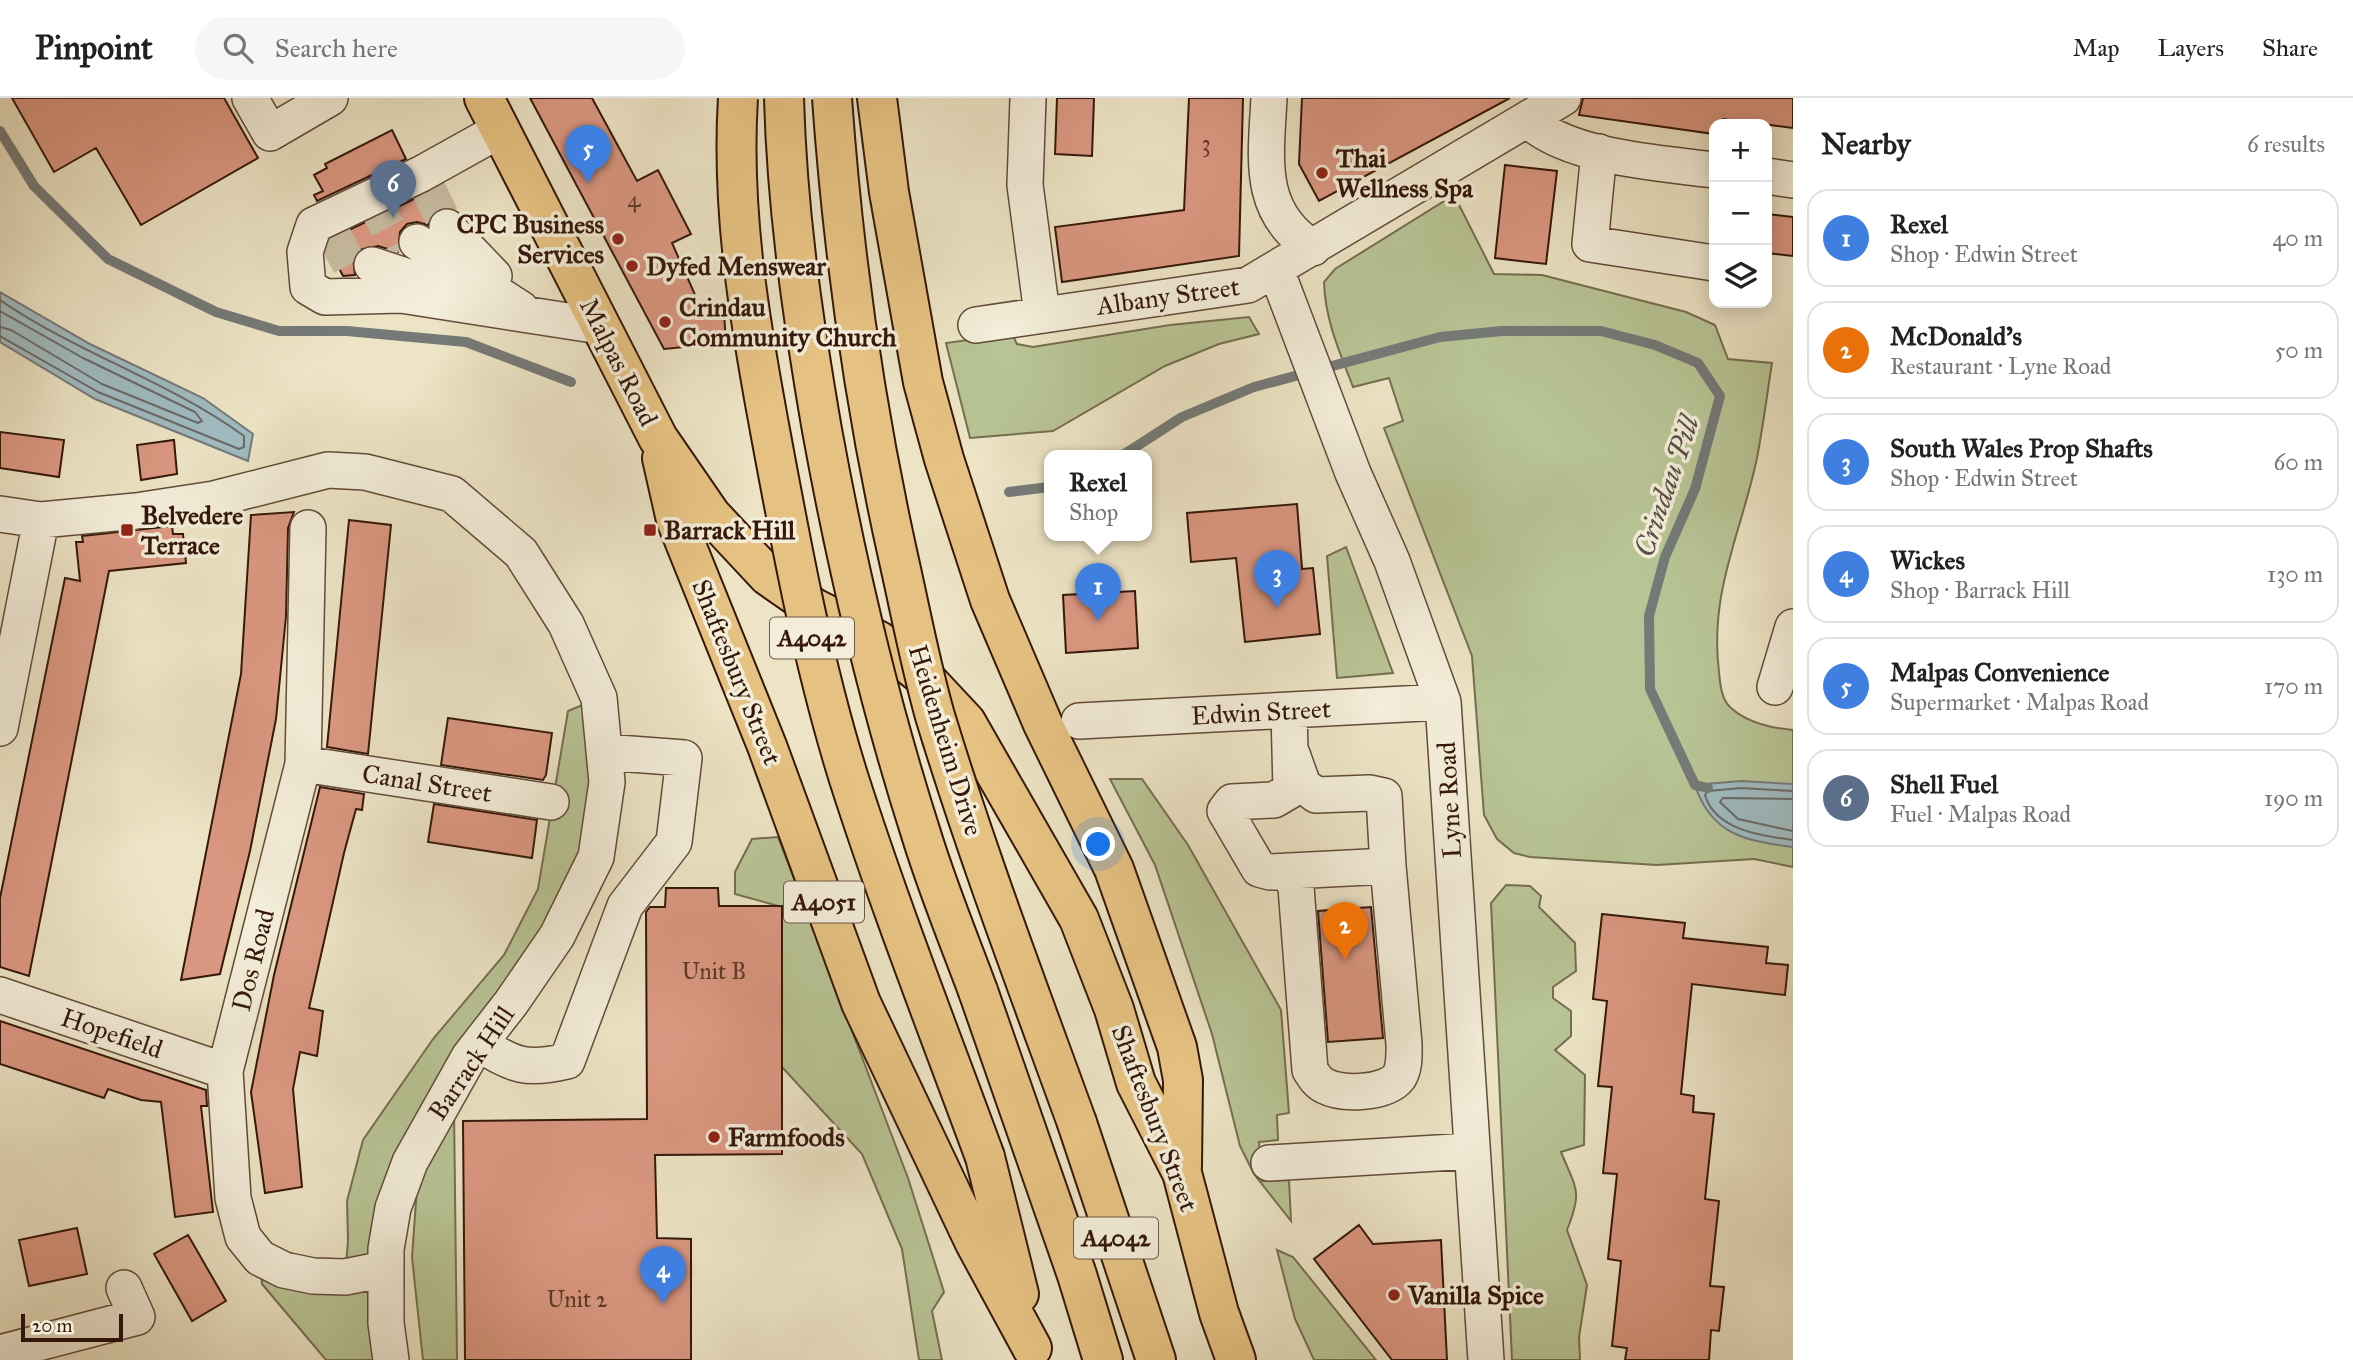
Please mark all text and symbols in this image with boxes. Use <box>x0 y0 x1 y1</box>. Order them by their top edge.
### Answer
search box <box>195 17 685 80</box>
text: Pinpoint <box>35 28 153 68</box>
icon: search <box>219 29 257 67</box>
text: Search here <box>275 32 398 64</box>
text: Map <box>2073 33 2120 63</box>
text: Layers <box>2158 33 2224 63</box>
text: Share <box>2262 33 2318 63</box>
map controls <box>1709 119 1772 308</box>
button: + <box>1709 119 1772 182</box>
pin: 5 <box>565 125 611 183</box>
text: Nearby <box>1821 126 1911 162</box>
house number: 3 <box>1201 129 1211 157</box>
text: 6 results <box>2247 130 2325 158</box>
place label: Thai Wellness Spa <box>1335 142 1474 204</box>
pin: 6 <box>370 160 416 218</box>
marker: Thai Wellness Spa <box>1314 165 1330 181</box>
button: − <box>1709 182 1772 245</box>
house number: 4 <box>628 185 642 213</box>
place label: CPC Business Services <box>457 208 605 270</box>
text: Rexel <box>1890 208 1948 240</box>
text: 1 <box>1841 224 1851 252</box>
text: 40 m <box>2273 224 2323 252</box>
marker: CPC Business Services <box>610 231 626 247</box>
text: Shop · Edwin Street <box>1890 240 2078 268</box>
button: layers <box>1709 245 1772 308</box>
place label: Dyfed Menswear <box>646 250 827 282</box>
marker: Dyfed Menswear <box>624 258 640 274</box>
street label: Albany Street <box>1093 270 1242 322</box>
place label: Crindau Community Church <box>679 291 897 353</box>
street label: Malpas Road <box>573 293 665 431</box>
marker: Crindau Community Church <box>657 314 673 330</box>
text: McDonald's <box>1890 320 2022 352</box>
text: 2 <box>1840 336 1852 364</box>
text: 50 m <box>2275 336 2323 364</box>
text: Restaurant · Lyne Road <box>1890 352 2111 380</box>
water label: Crindau Pill <box>1626 409 1708 561</box>
text: South Wales Prop Shafts <box>1890 432 2153 464</box>
text: 3 <box>1841 448 1851 476</box>
text: 60 m <box>2274 448 2323 476</box>
popup <box>1044 450 1152 541</box>
text: Shop · Edwin Street <box>1890 464 2078 492</box>
text: Rexel <box>1069 466 1127 498</box>
text: Shop <box>1069 498 1118 526</box>
place label: Belvedere Terrace <box>140 499 243 561</box>
place label: Barrack Hill <box>664 514 796 546</box>
marker: Belvedere Terrace <box>119 522 135 538</box>
marker: Barrack Hill <box>642 522 658 538</box>
text: Wickes <box>1890 544 1965 576</box>
pin: 3 <box>1254 550 1300 608</box>
text: 4 <box>1840 560 1852 588</box>
text: 130 m <box>2267 560 2323 588</box>
pin: 1 <box>1075 563 1121 621</box>
street label: Shaftesbury Street <box>685 575 789 769</box>
text: Shop · Barrack Hill <box>1890 576 2070 604</box>
road number: A4042 <box>770 618 854 658</box>
street label: Heidenheim Drive <box>902 641 990 839</box>
text: Malpas Convenience <box>1890 656 2109 688</box>
text: 5 <box>1841 672 1851 700</box>
text: 170 m <box>2264 672 2323 700</box>
text: Supermarket · Malpas Road <box>1890 688 2149 716</box>
street label: Edwin Street <box>1190 692 1332 732</box>
street label: Lyne Road <box>1430 741 1468 859</box>
street label: Canal Street <box>360 757 494 809</box>
text: Shell Fuel <box>1890 768 1998 800</box>
text: 6 <box>1840 784 1852 812</box>
text: 190 m <box>2264 784 2323 812</box>
text: Fuel · Malpas Road <box>1890 800 2071 828</box>
your location <box>1081 827 1115 861</box>
road number: A4051 <box>784 882 864 922</box>
pin: 2 <box>1322 902 1368 960</box>
street label: Dos Road <box>225 906 281 1014</box>
house number: Unit B <box>682 957 746 985</box>
street label: Barrack Hill <box>421 1000 521 1126</box>
street label: Hopefield <box>57 1001 167 1065</box>
street label: Shaftesbury Street <box>1105 1020 1205 1216</box>
place label: Farmfoods <box>728 1121 845 1153</box>
marker: Farmfoods <box>706 1129 722 1145</box>
road number: A4042 <box>1074 1218 1158 1258</box>
pin: 4 <box>640 1246 686 1304</box>
place label: Vanilla Spice <box>1407 1279 1544 1311</box>
house number: Unit 2 <box>547 1285 608 1313</box>
marker: Vanilla Spice <box>1386 1287 1402 1303</box>
scale bar <box>21 1311 122 1343</box>
text: 20 m <box>32 1314 73 1337</box>

